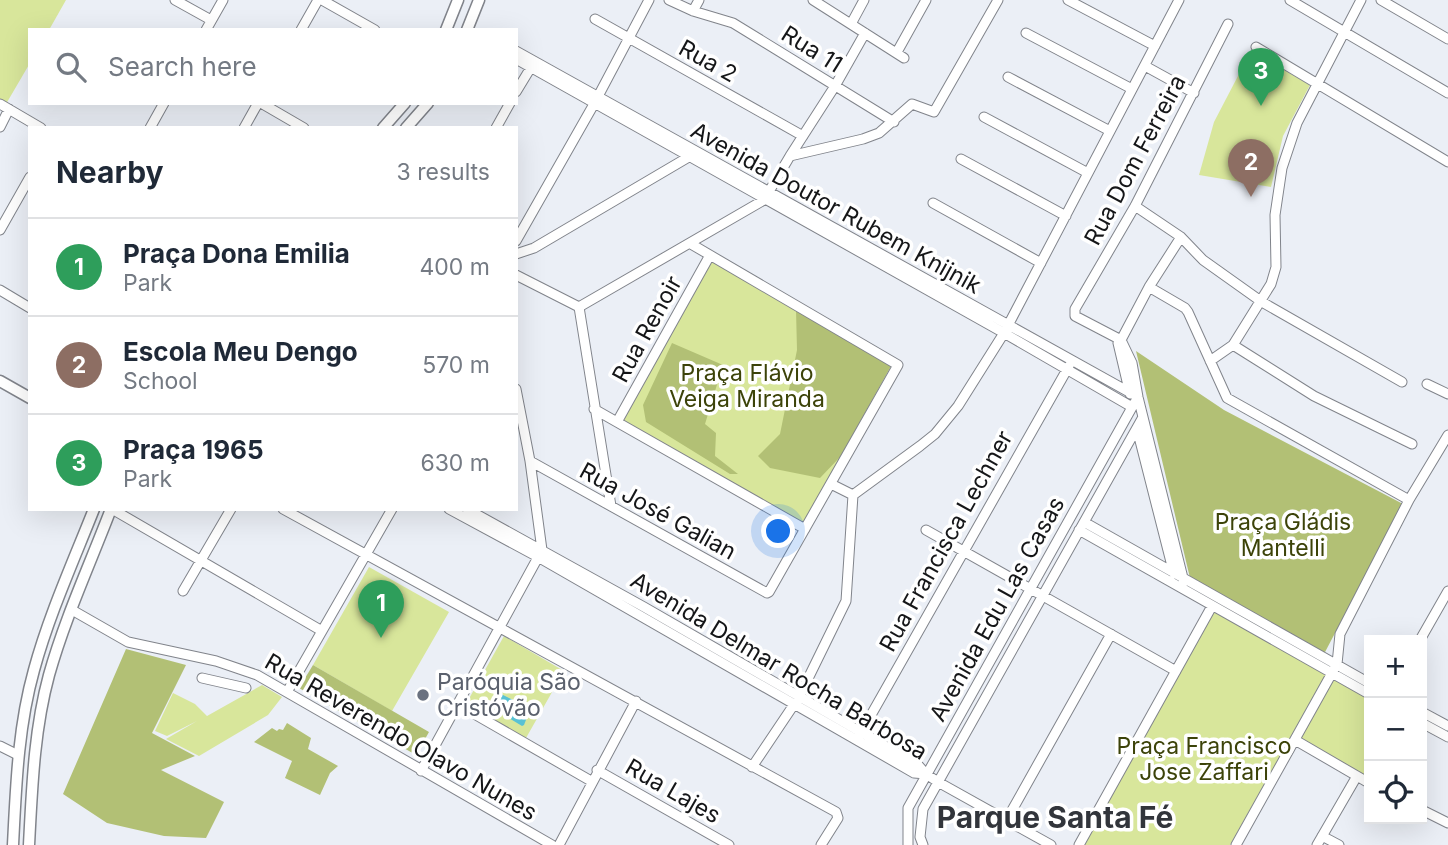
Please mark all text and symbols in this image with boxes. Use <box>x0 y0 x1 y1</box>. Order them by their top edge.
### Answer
street label: Rua 11 <box>776 20 848 78</box>
search box <box>28 28 518 105</box>
street label: Rua 2 <box>674 34 742 88</box>
icon: search <box>52 48 90 86</box>
pin: 3 <box>1238 48 1284 106</box>
text: Search here <box>108 51 257 82</box>
street label: Rua Dom Ferreira <box>1078 70 1192 250</box>
street label: Avenida Doutor Rubem Knijnik <box>686 116 986 300</box>
pin: 2 <box>1228 139 1274 197</box>
text: Nearby <box>56 154 164 190</box>
text: 3 results <box>397 158 490 186</box>
text: Praça Dona Emilia <box>123 238 350 269</box>
text: 1 <box>74 253 84 281</box>
text: 400 m <box>420 253 490 281</box>
text: Park <box>123 269 172 297</box>
street label: Rua Renoir <box>606 271 688 387</box>
text: Escola Meu Dengo <box>123 336 358 367</box>
text: 2 <box>72 351 86 379</box>
text: 570 m <box>422 351 490 379</box>
park label: Praça Flávio Veiga Miranda <box>669 359 825 413</box>
text: School <box>123 367 198 395</box>
street label: Rua Francisca Lechner <box>874 425 1019 656</box>
text: Praça 1965 <box>123 434 264 465</box>
text: 3 <box>72 449 86 477</box>
text: 630 m <box>420 449 490 477</box>
street label: Rua José Galian <box>575 456 741 566</box>
text: Park <box>123 465 172 493</box>
street label: Avenida Edu Las Casas <box>924 492 1070 726</box>
park label: Praça Gládis Mantelli <box>1215 508 1351 562</box>
your location <box>761 514 795 548</box>
street label: Avenida Delmar Rocha Barbosa <box>626 566 932 766</box>
pin: 1 <box>358 580 404 638</box>
map controls <box>1364 635 1427 824</box>
button: + <box>1364 635 1427 698</box>
street label: Rua Reverendo Olavo Nunes <box>260 648 542 826</box>
place label: Paróquia São Cristóvão <box>437 668 581 722</box>
marker: Paróquia São Cristóvão <box>415 687 431 703</box>
button: − <box>1364 698 1427 761</box>
park label: Praça Francisco Jose Zaffari <box>1117 732 1291 786</box>
street label: Rua Lajes <box>621 753 725 829</box>
button: locate <box>1364 761 1427 824</box>
district label: Parque Santa Fé <box>937 799 1173 835</box>

